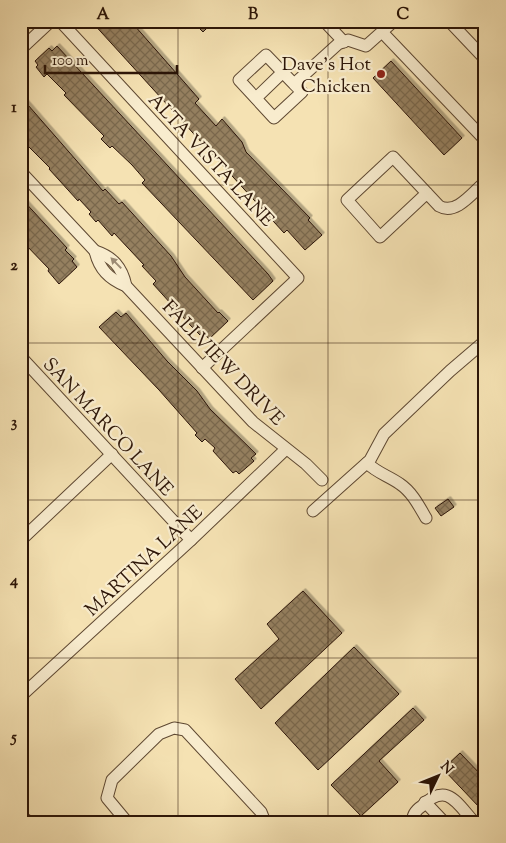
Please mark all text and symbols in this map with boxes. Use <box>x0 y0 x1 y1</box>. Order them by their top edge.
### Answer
text: A <box>97 4 110 27</box>
text: B <box>248 4 258 27</box>
text: C <box>397 4 410 27</box>
scale bar <box>45 42 178 74</box>
text: 100 m <box>52 51 89 72</box>
place label: Dave's Hot Chicken <box>282 52 372 101</box>
marker: Dave's Hot Chicken <box>375 68 387 80</box>
street label: ALTA VISTA LANE <box>141 88 280 234</box>
text: 1 <box>11 97 17 120</box>
text: 2 <box>10 255 18 278</box>
one-way arrow <box>110 258 122 270</box>
street label: FALLVIEW DRIVE <box>155 295 290 433</box>
street label: SAN MARCO LANE <box>36 352 179 503</box>
text: 3 <box>11 412 18 435</box>
street label: MARTINA LANE <box>80 500 210 624</box>
text: 4 <box>9 570 18 593</box>
text: 5 <box>9 727 17 750</box>
north arrow <box>414 750 464 800</box>
text: N <box>435 758 457 779</box>

